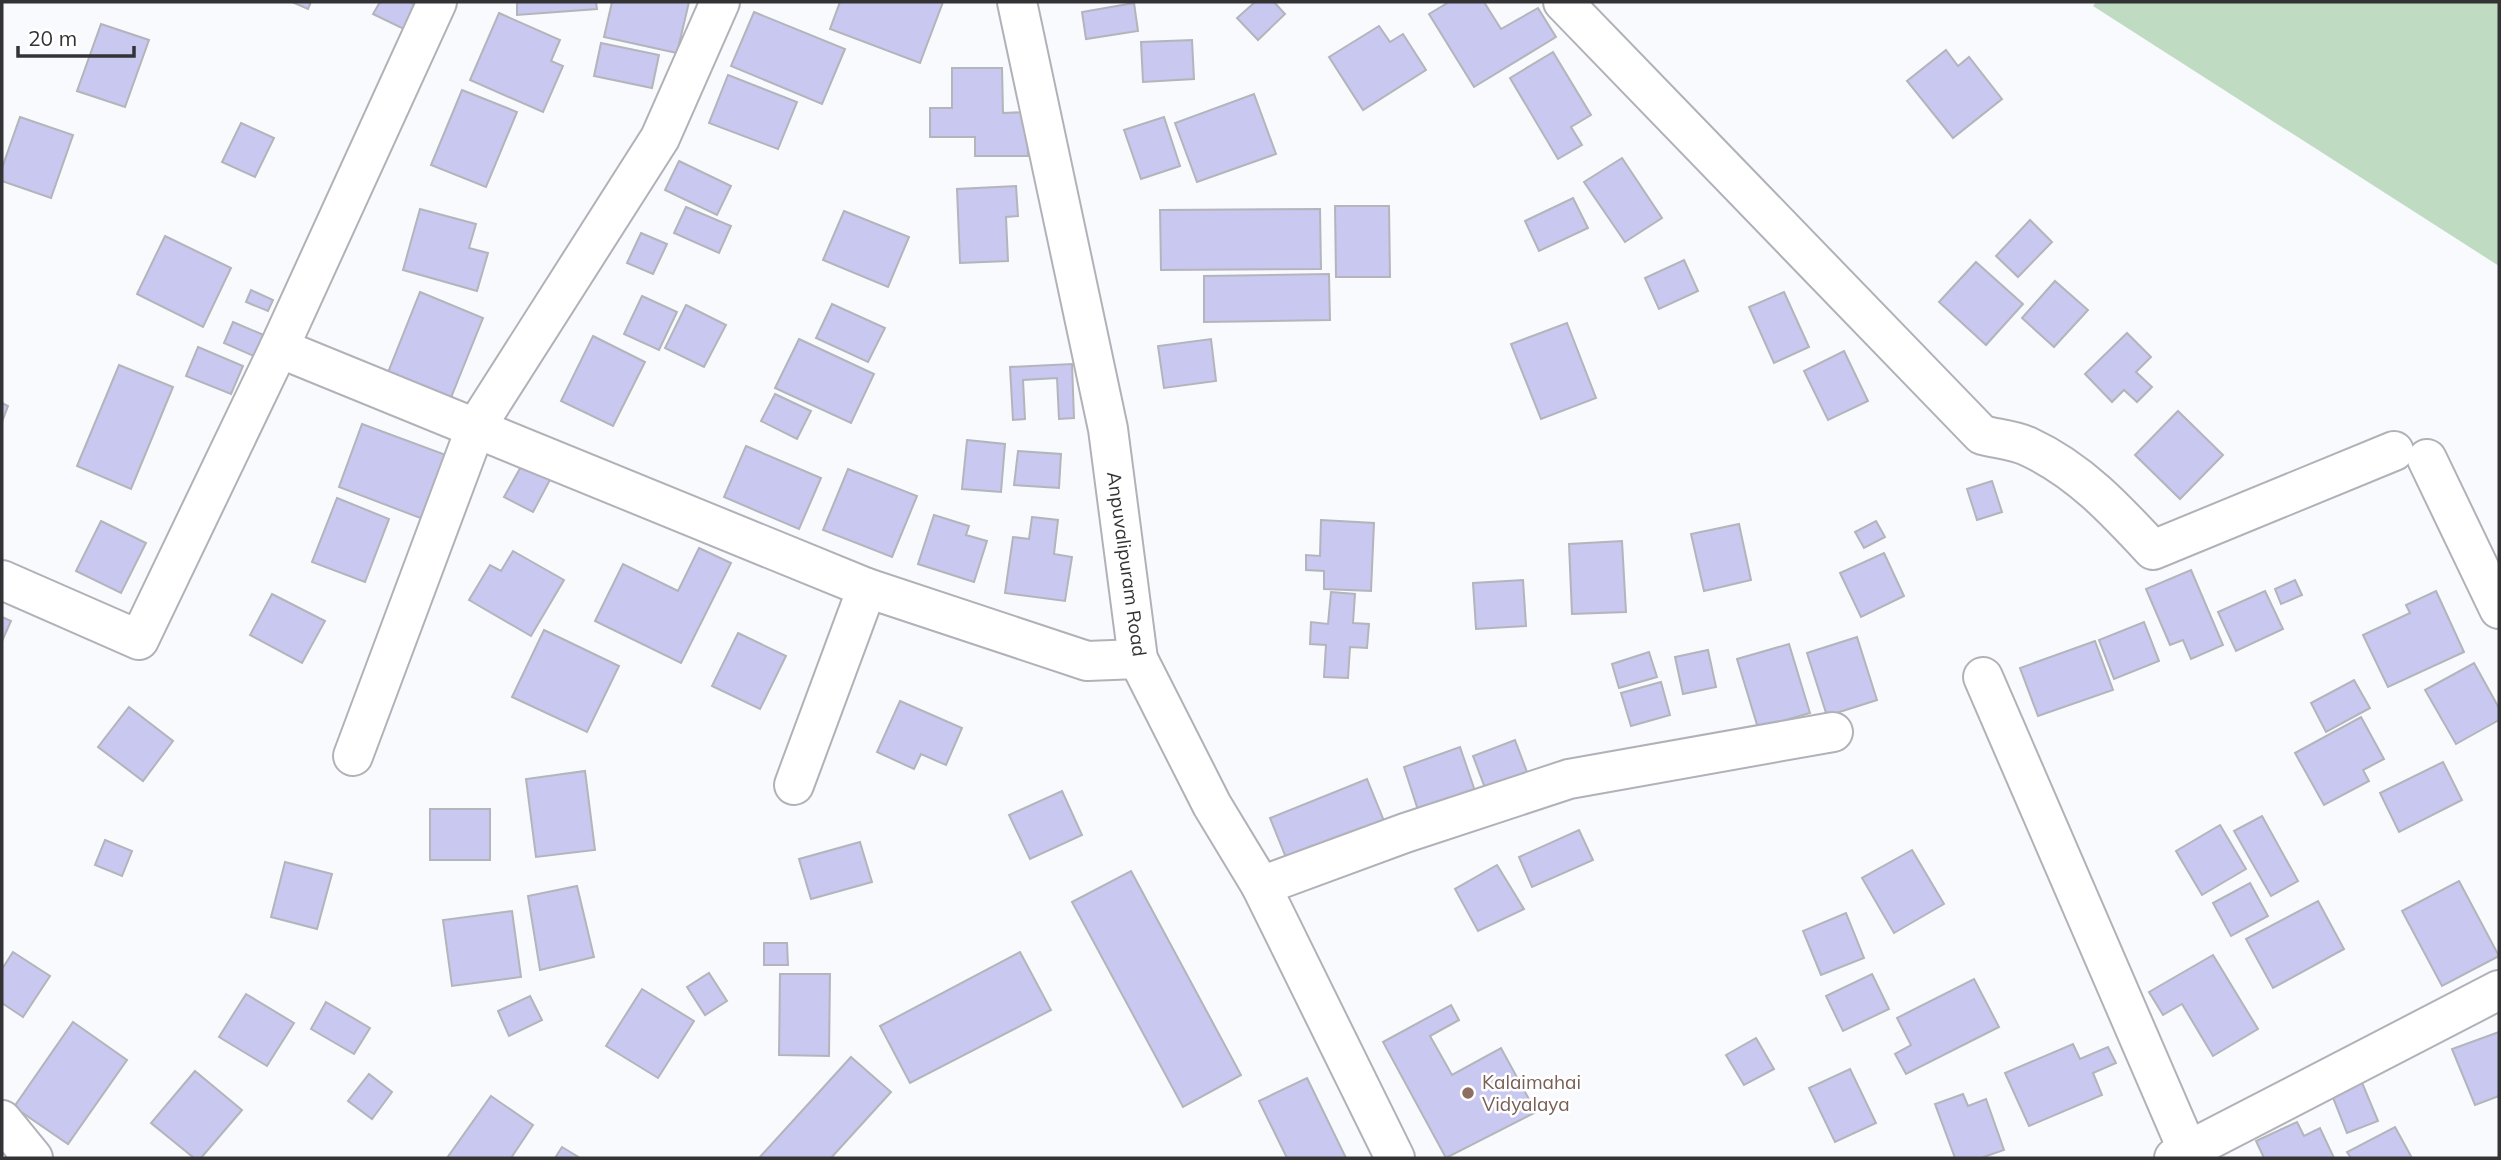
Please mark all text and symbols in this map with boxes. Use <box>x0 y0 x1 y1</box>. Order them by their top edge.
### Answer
scale bar <box>18 14 133 58</box>
text: 20 m <box>28 25 77 51</box>
street label: Anpuvalipuram Road <box>1102 470 1152 658</box>
place label: Kalaimahai Vidyalaya <box>1482 1070 1581 1116</box>
marker: Kalaimahai Vidyalaya <box>1460 1085 1476 1101</box>

